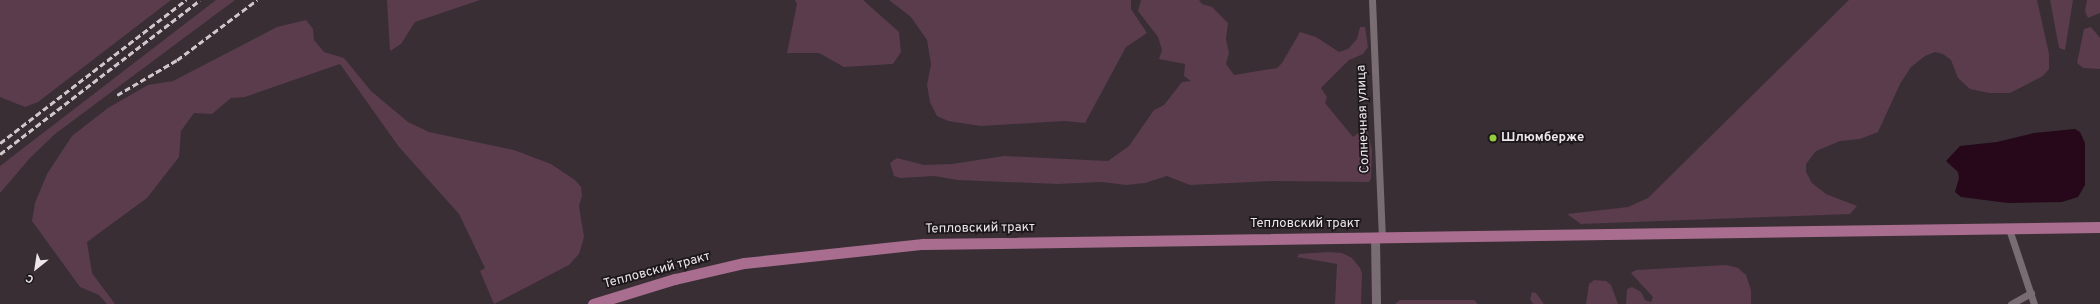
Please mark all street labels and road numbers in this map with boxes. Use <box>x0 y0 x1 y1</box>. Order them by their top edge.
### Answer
street label: Солнечная улица <box>1354 64 1374 174</box>
street label: Тепловский тракт <box>1250 216 1360 232</box>
street label: Тепловский тракт <box>925 220 1035 238</box>
street label: Тепловский тракт <box>602 249 712 293</box>

